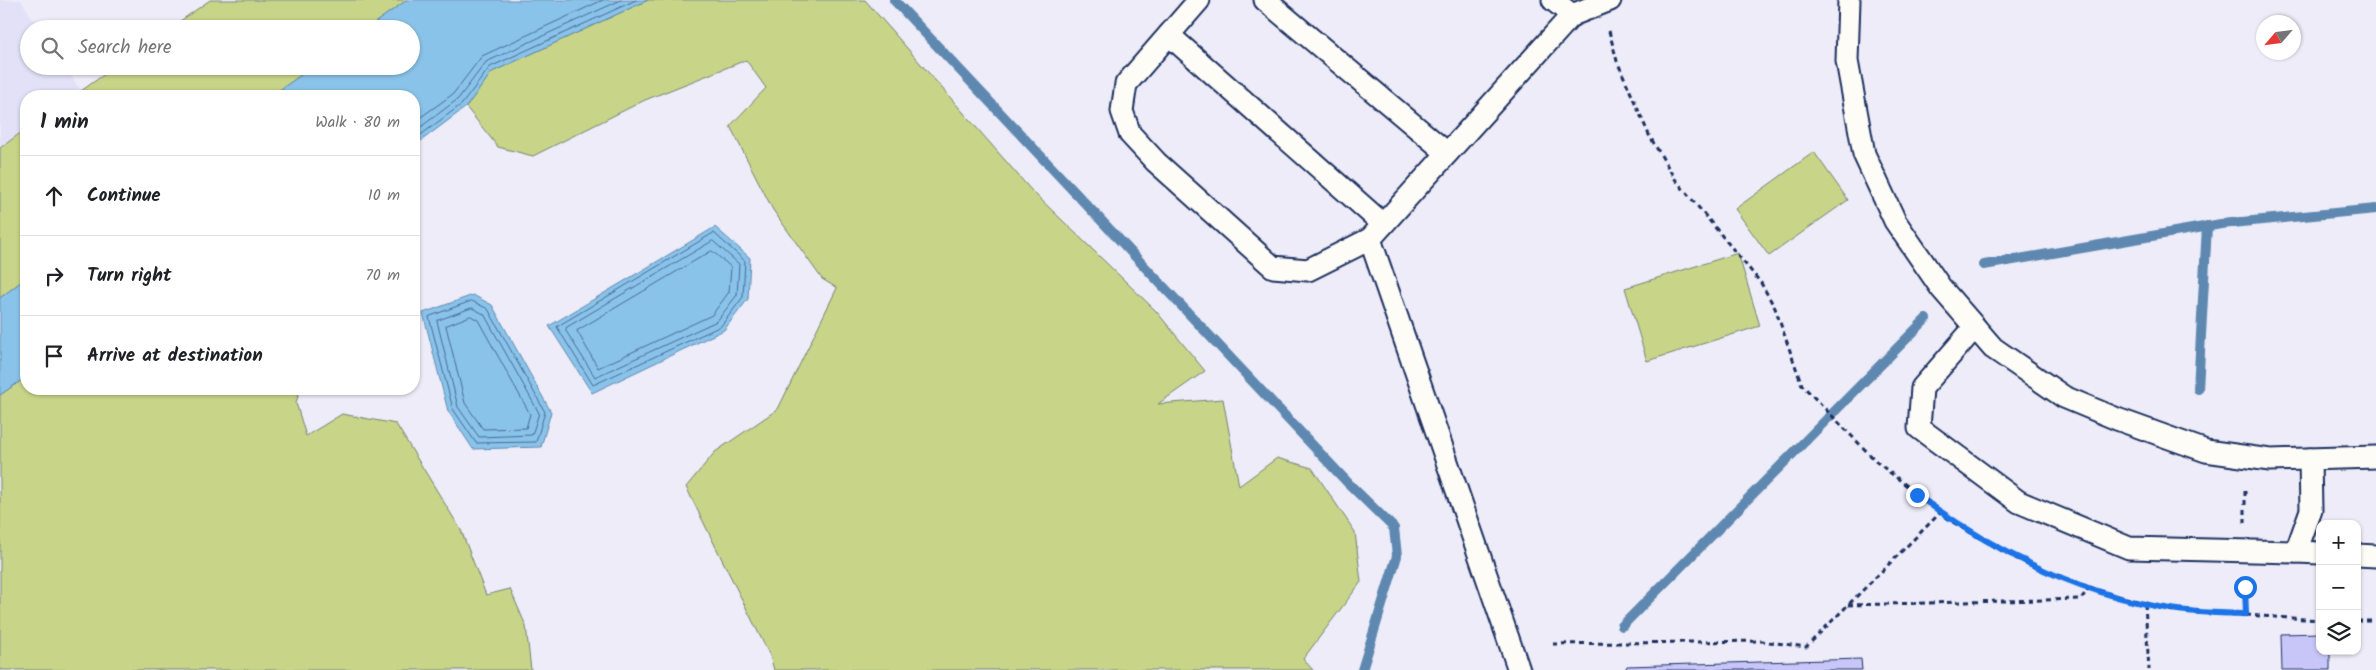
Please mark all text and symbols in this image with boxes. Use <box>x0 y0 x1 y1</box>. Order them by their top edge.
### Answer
north arrow <box>2256 15 2301 60</box>
search box <box>20 20 420 75</box>
text: Search here <box>78 33 172 63</box>
icon: search <box>38 34 66 62</box>
text: 1 min <box>40 106 89 139</box>
text: Walk · 80 m <box>315 110 400 135</box>
text: Continue <box>87 181 160 211</box>
icon: ahead <box>40 182 68 210</box>
text: 10 m <box>368 183 400 208</box>
text: Turn right <box>87 261 172 291</box>
icon: right <box>40 262 68 290</box>
text: 70 m <box>365 263 400 288</box>
text: Arrive at destination <box>87 341 263 371</box>
icon: arrive <box>40 342 68 370</box>
route end <box>1906 484 1929 507</box>
map controls <box>2316 520 2361 655</box>
button: + <box>2316 520 2361 565</box>
button: − <box>2316 565 2361 610</box>
route start <box>2234 576 2257 599</box>
button: layers <box>2316 610 2361 655</box>

